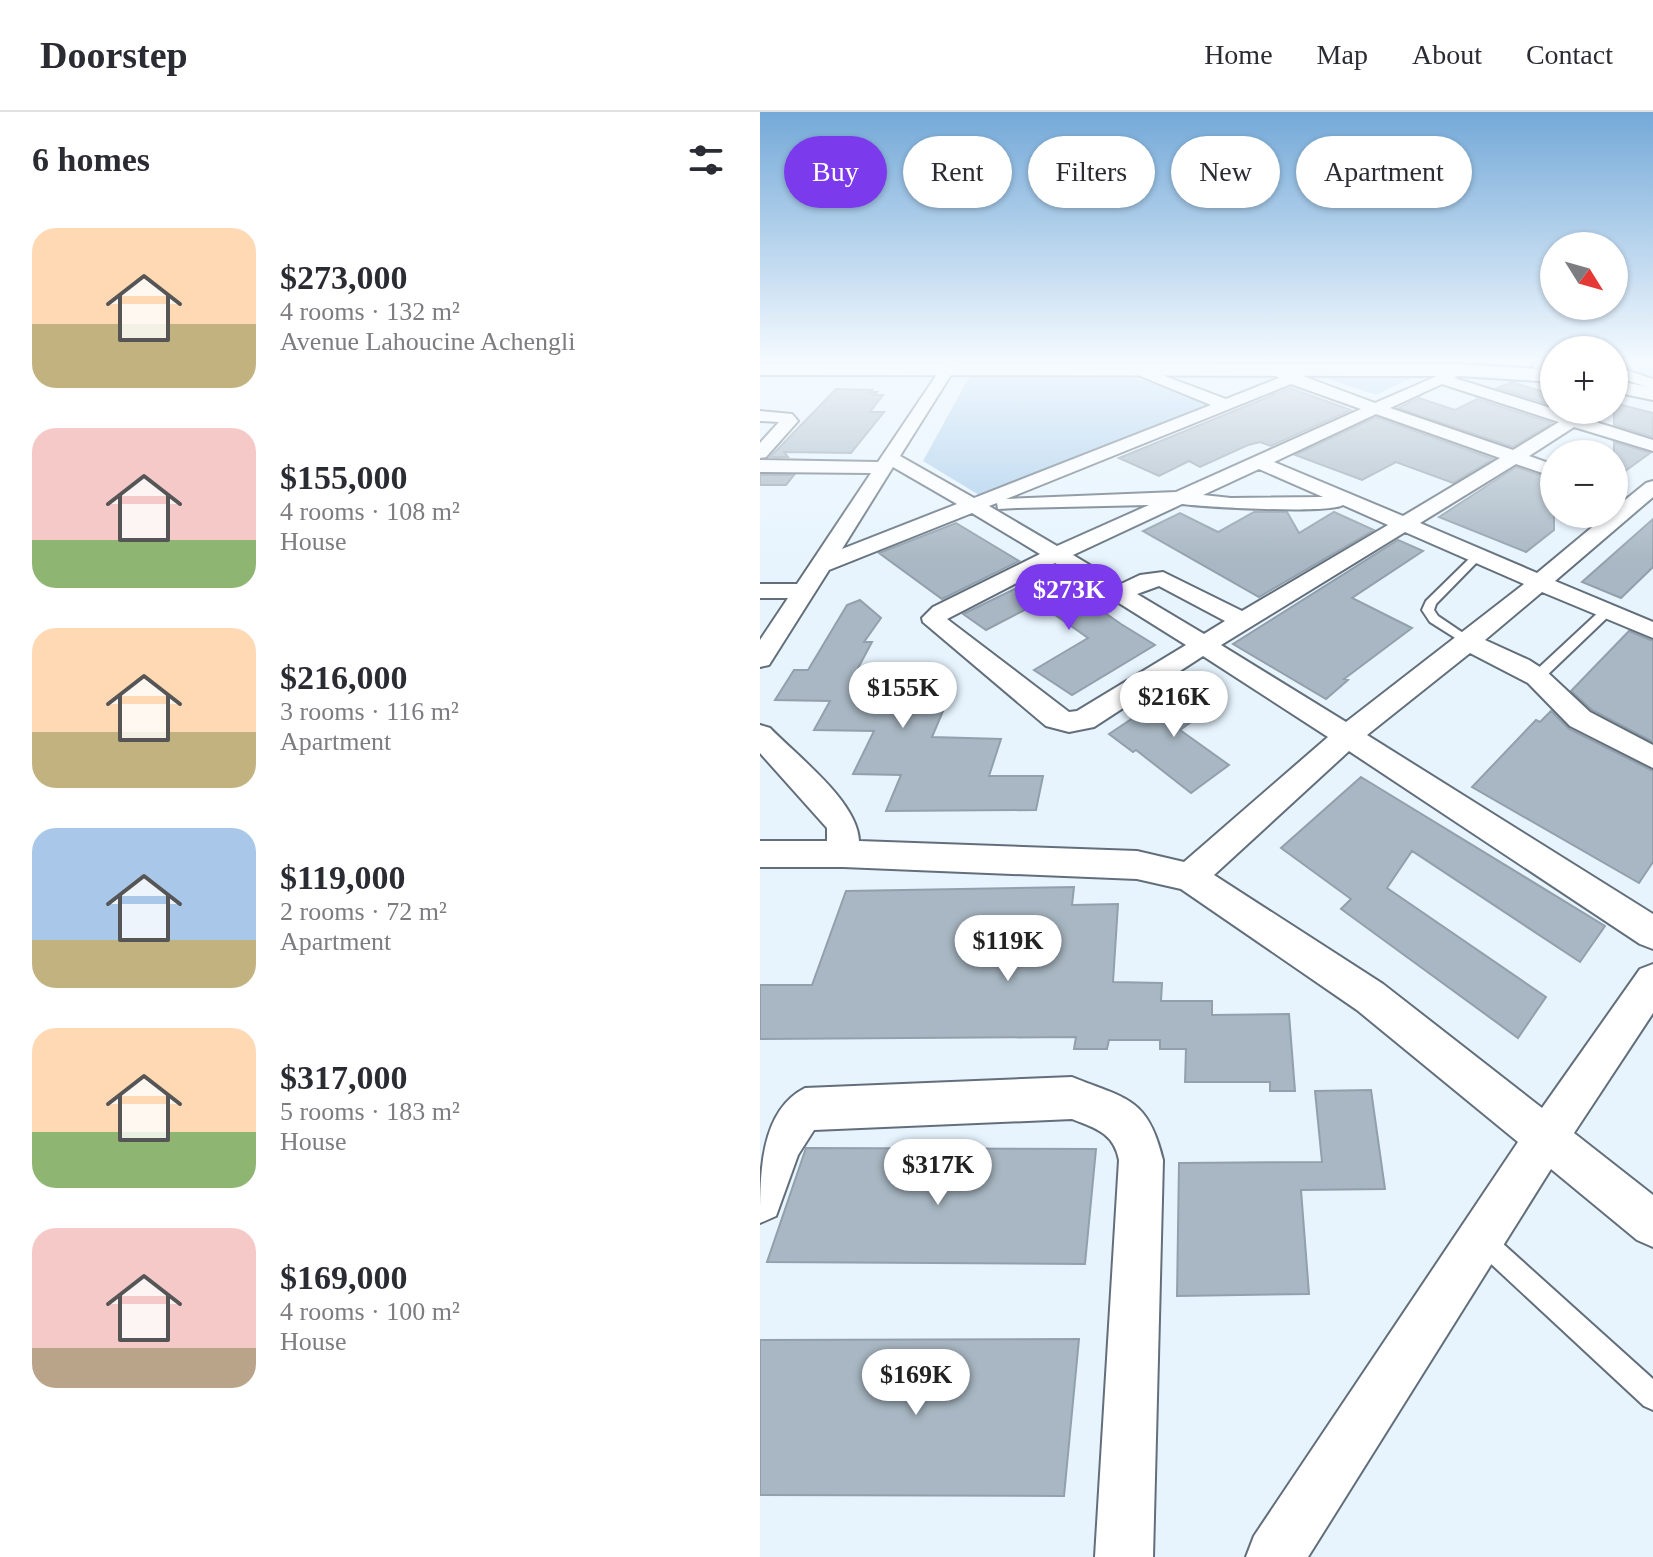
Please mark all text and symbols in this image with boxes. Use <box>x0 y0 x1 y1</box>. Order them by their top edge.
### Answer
text: Doorstep <box>40 34 188 76</box>
text: Home <box>1204 39 1273 70</box>
text: Map <box>1317 39 1368 70</box>
text: About <box>1412 39 1482 70</box>
text: Contact <box>1526 39 1613 70</box>
chip: Buy <box>784 136 887 208</box>
chip: Rent <box>903 136 1012 208</box>
chip: Filters <box>1028 136 1155 208</box>
chip: New <box>1171 136 1280 208</box>
chip: Apartment <box>1296 136 1472 208</box>
icon: filters <box>684 138 728 182</box>
text: 6 homes <box>32 141 150 178</box>
north arrow <box>1540 232 1628 320</box>
map controls <box>1540 232 1628 528</box>
text: $273,000 <box>280 259 408 296</box>
icon: home <box>96 260 192 356</box>
text: 4 rooms · 132 m² <box>280 297 460 326</box>
text: Avenue Lahoucine Achengli <box>280 327 576 356</box>
button: + <box>1540 336 1628 424</box>
button: − <box>1540 440 1628 528</box>
text: $155,000 <box>280 459 408 496</box>
icon: home <box>96 460 192 556</box>
text: 4 rooms · 108 m² <box>280 497 460 526</box>
text: House <box>280 527 346 556</box>
pin: $273K <box>1013 564 1125 632</box>
text: $273K <box>1033 575 1105 604</box>
text: $216,000 <box>280 659 408 696</box>
icon: home <box>96 660 192 756</box>
pin: $155K <box>847 662 959 730</box>
pin: $216K <box>1118 671 1230 739</box>
text: $155K <box>867 673 939 702</box>
text: $216K <box>1138 682 1210 711</box>
text: 3 rooms · 116 m² <box>280 697 459 726</box>
text: Apartment <box>280 727 391 756</box>
text: $119,000 <box>280 859 406 896</box>
icon: home <box>96 860 192 956</box>
text: 2 rooms · 72 m² <box>280 897 447 926</box>
pin: $119K <box>952 915 1064 983</box>
text: $119K <box>973 926 1043 955</box>
text: Apartment <box>280 927 391 956</box>
text: $317,000 <box>280 1059 408 1096</box>
icon: home <box>96 1060 192 1156</box>
text: 5 rooms · 183 m² <box>280 1097 460 1126</box>
text: House <box>280 1127 346 1156</box>
pin: $317K <box>882 1139 994 1207</box>
text: $317K <box>902 1150 974 1179</box>
text: $169,000 <box>280 1259 408 1296</box>
icon: home <box>96 1260 192 1356</box>
text: 4 rooms · 100 m² <box>280 1297 460 1326</box>
text: House <box>280 1327 346 1356</box>
pin: $169K <box>860 1349 972 1417</box>
text: $169K <box>880 1360 952 1389</box>

